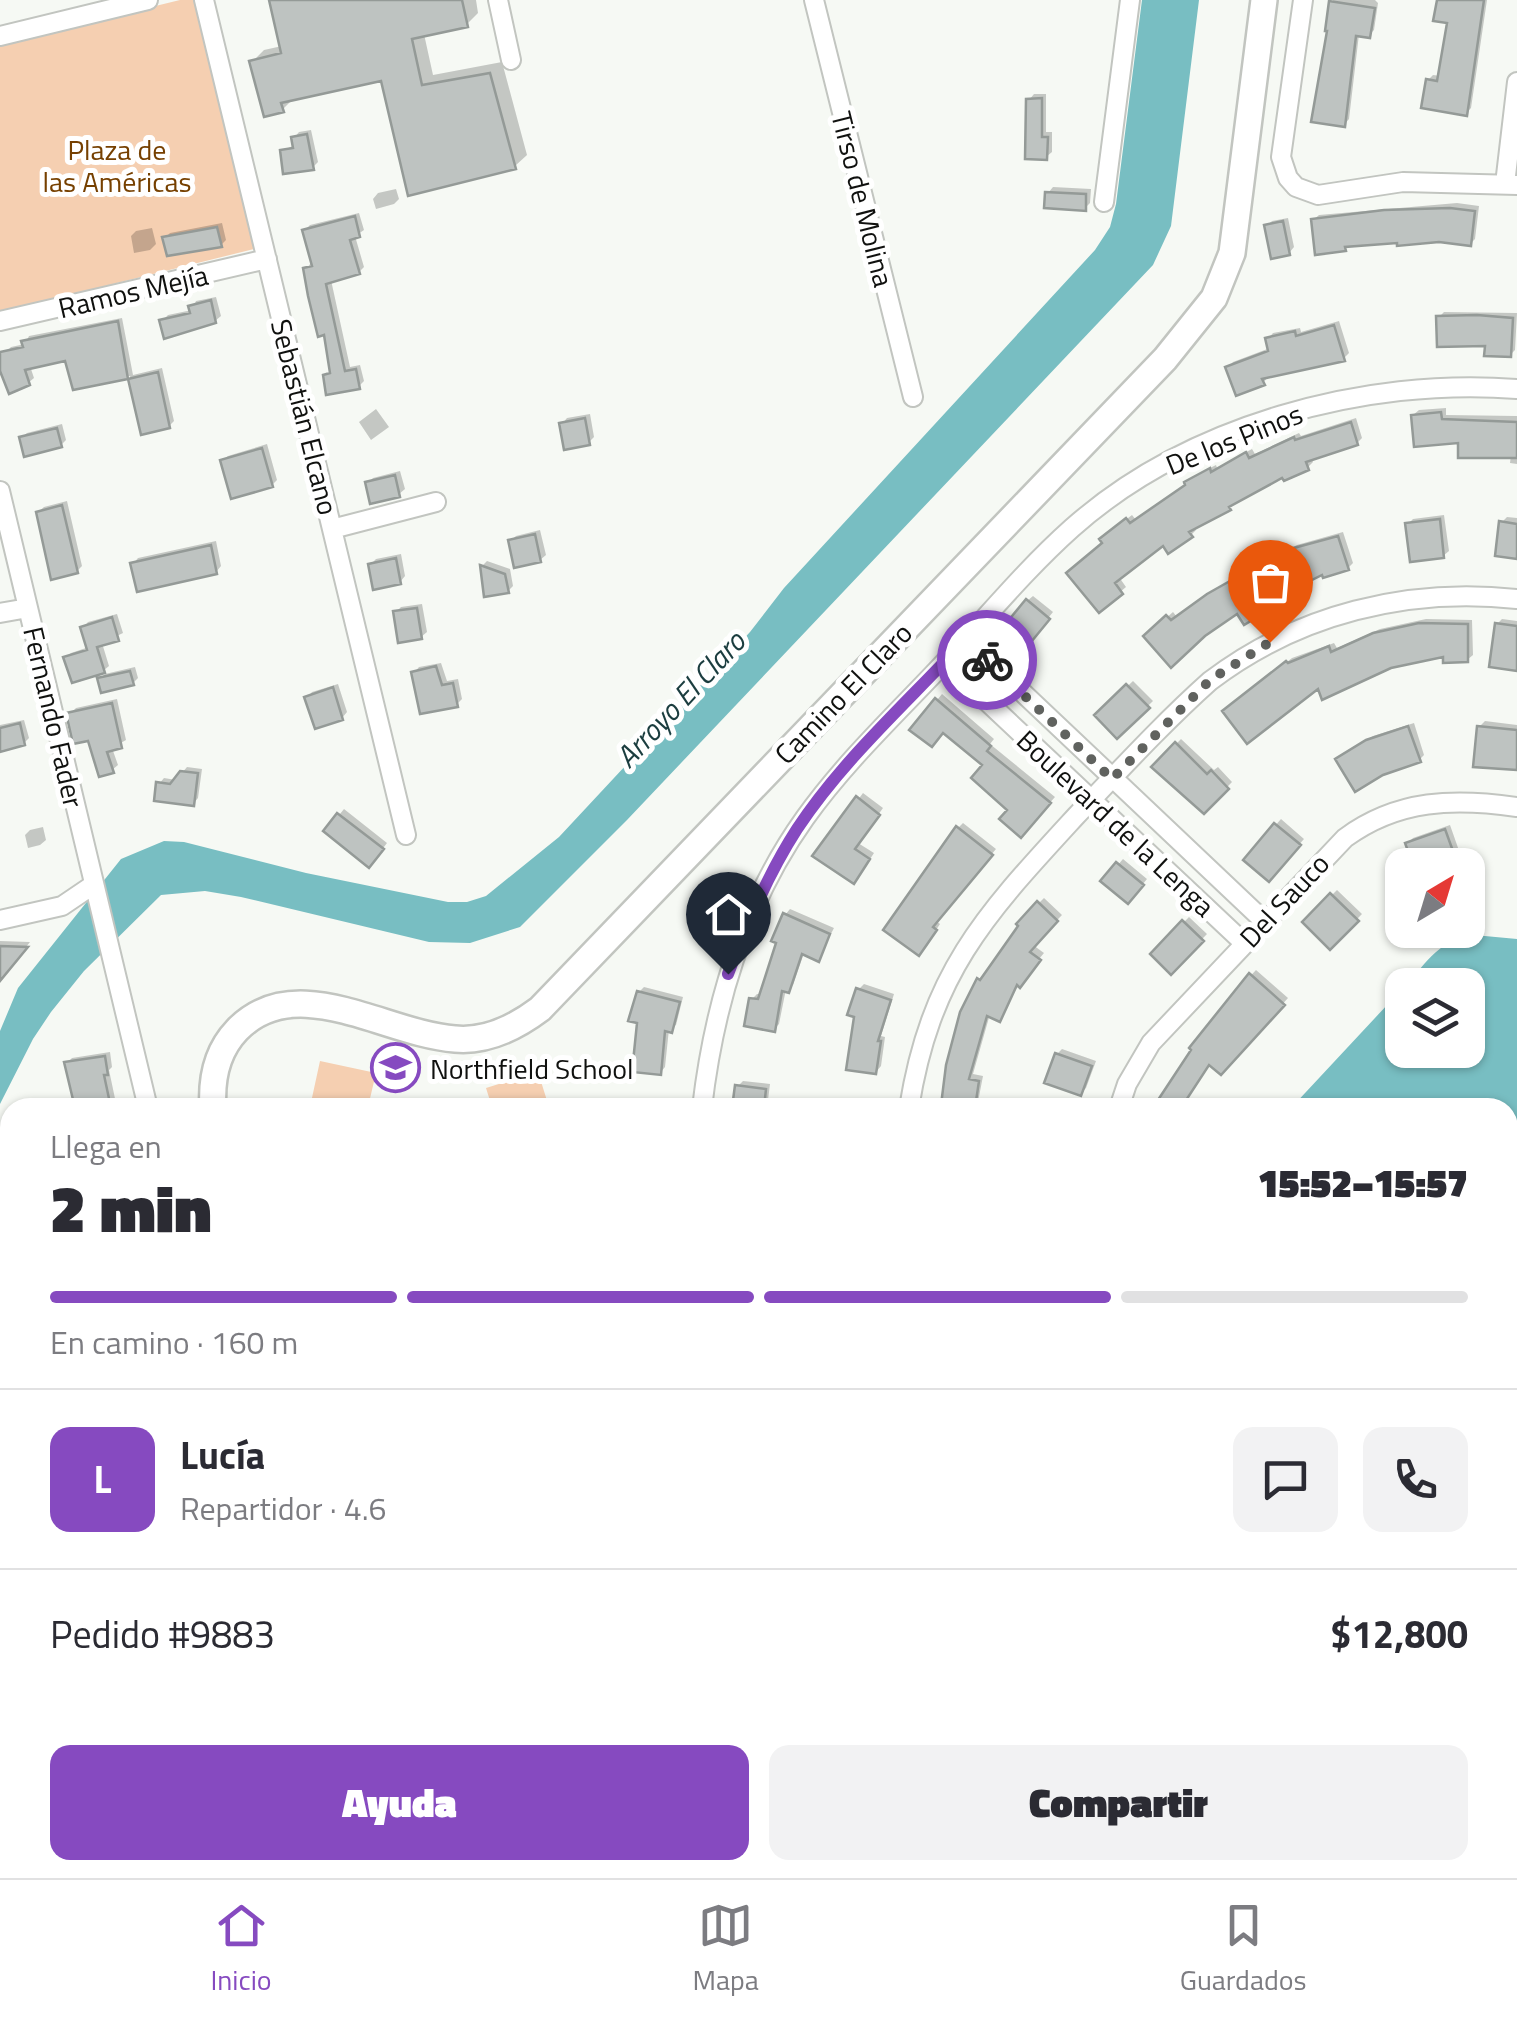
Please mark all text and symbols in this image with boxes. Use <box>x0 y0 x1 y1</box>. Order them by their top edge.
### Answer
street label: Tirso de Molina <box>820 107 906 291</box>
park label: Plaza de las Américas <box>43 128 192 203</box>
street label: Ramos Mejía <box>54 253 212 329</box>
street label: Sebastián Elcano <box>260 315 350 519</box>
street label: De los Pinos <box>1159 392 1309 486</box>
pin <box>1228 540 1313 643</box>
icon: bag <box>1243 555 1298 610</box>
courier <box>937 610 1037 710</box>
street label: Camino El Claro <box>764 612 922 774</box>
water label: Arroyo El Claro <box>604 619 757 778</box>
street label: Fernando Fader <box>12 622 96 812</box>
icon: bike <box>960 633 1015 688</box>
street label: Boulevard de la Lenga <box>1007 719 1225 927</box>
street label: Del Sauco <box>1229 843 1339 957</box>
north arrow <box>1385 848 1485 948</box>
map controls <box>1385 848 1485 1068</box>
pin <box>686 872 771 975</box>
icon: home <box>701 887 756 942</box>
button: layers <box>1385 968 1485 1068</box>
school or university icon: Northfield School <box>369 1042 421 1094</box>
place label: Northfield School <box>430 1047 634 1090</box>
text: Llega en <box>50 1122 162 1170</box>
text: 15:52–15:57 <box>1258 1154 1468 1212</box>
text: 2 min <box>50 1158 211 1257</box>
text: En camino · 160 m <box>50 1318 298 1366</box>
text: Lucía <box>180 1426 265 1484</box>
button: chat <box>1233 1427 1338 1532</box>
button: phone <box>1363 1427 1468 1532</box>
text: L <box>94 1450 111 1508</box>
text: Repartidor · 4.6 <box>180 1484 386 1532</box>
text: Pedido #9883 <box>50 1605 275 1663</box>
text: $12,800 <box>1330 1605 1468 1663</box>
button: Ayuda <box>50 1745 749 1860</box>
button: Compartir <box>769 1745 1468 1860</box>
tab: Inicio <box>210 1898 272 2001</box>
tab: Mapa <box>692 1898 759 2001</box>
tab: Guardados <box>1180 1898 1307 2001</box>

